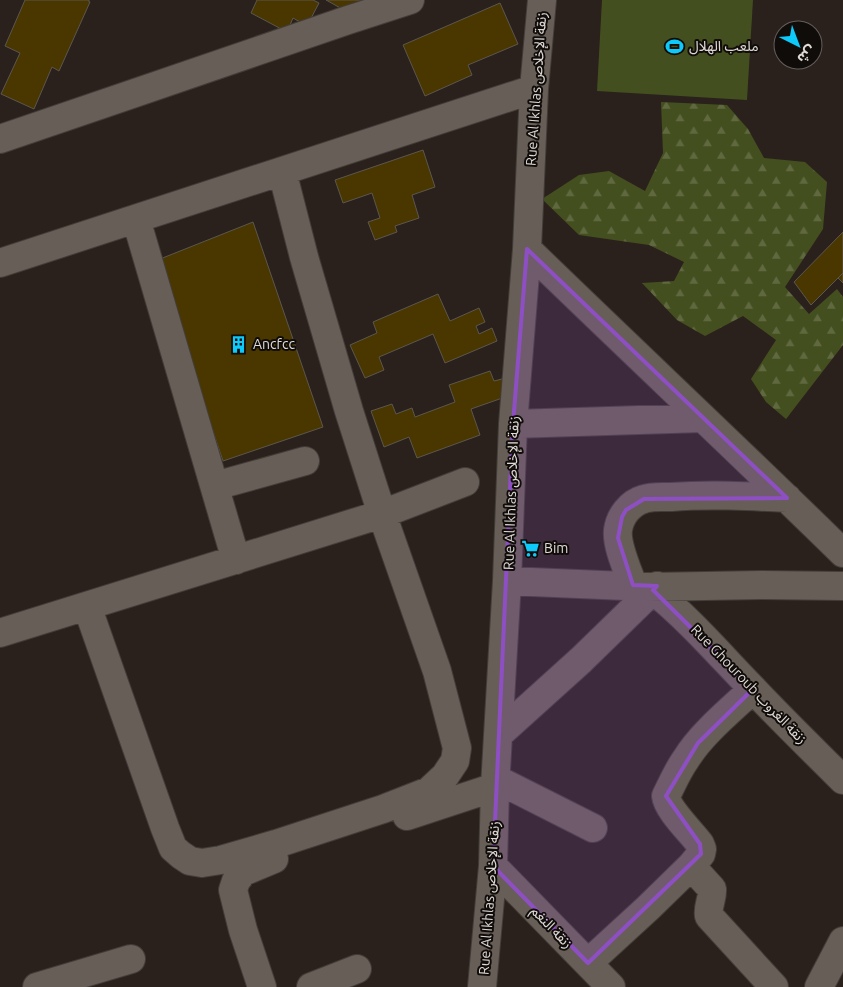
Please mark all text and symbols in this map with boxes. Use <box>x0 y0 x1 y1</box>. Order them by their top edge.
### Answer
street label: Rue Al Ikhlas زنقة الإخلاص <box>523 11 551 167</box>
north arrow <box>773 20 823 70</box>
sports icon: ملعب الهلال <box>665 36 685 56</box>
place label: ملعب الهلال <box>689 38 759 55</box>
text: ش <box>794 42 819 67</box>
building icon: Ancfcc <box>229 334 249 354</box>
place label: Ancfcc <box>253 336 295 352</box>
street label: Rue Al Ikhlas زنقة الإخلاص <box>500 416 524 570</box>
supermarket icon: Bim <box>520 538 540 558</box>
place label: Bim <box>544 540 568 556</box>
street label: Rue Ghouroub زنقة الغروب <box>687 621 810 748</box>
street label: Rue Al Ikhlas زنقة الإخلاص <box>476 820 504 976</box>
street label: زنقة النغم <box>526 903 576 953</box>

